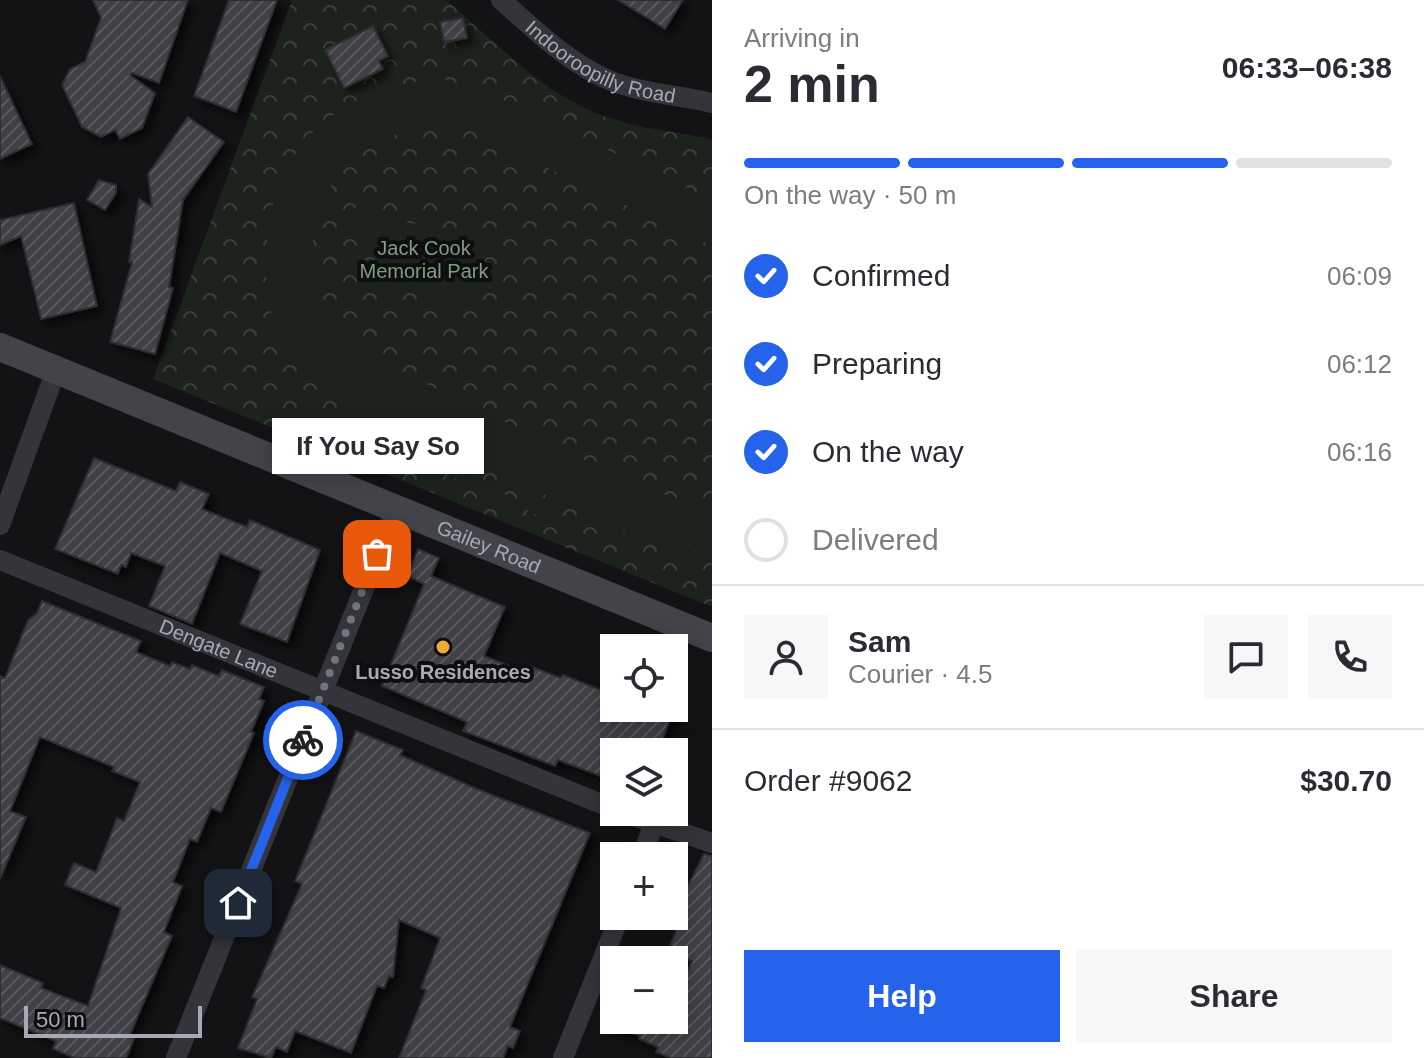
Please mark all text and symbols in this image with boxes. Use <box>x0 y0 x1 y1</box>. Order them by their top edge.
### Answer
street label: Indooroopilly Road <box>521 16 677 107</box>
text: Arriving in <box>744 23 860 53</box>
text: 06:33–06:38 <box>1222 51 1392 84</box>
text: 2 min <box>744 55 880 113</box>
text: On the way · 50 m <box>744 180 956 210</box>
park label: Jack Cook Memorial Park <box>360 237 489 282</box>
icon: check <box>744 254 788 298</box>
text: Confirmed <box>812 259 950 292</box>
text: 06:09 <box>1327 261 1392 291</box>
icon: check <box>744 342 788 386</box>
text: Preparing <box>812 347 942 380</box>
text: 06:12 <box>1327 349 1392 379</box>
callout: If You Say So <box>271 418 483 474</box>
icon: check <box>744 430 788 474</box>
text: If You Say So <box>296 431 460 461</box>
text: On the way <box>812 435 964 468</box>
text: 06:16 <box>1327 437 1392 467</box>
street label: Gailey Road <box>434 516 544 578</box>
pin <box>343 520 411 588</box>
text: Delivered <box>812 523 939 556</box>
icon: bag <box>355 532 399 576</box>
street label: Dengate Lane <box>156 615 281 683</box>
button: person <box>744 615 828 699</box>
button: chat <box>1204 615 1288 699</box>
button: phone <box>1308 615 1392 699</box>
text: Sam <box>848 625 911 658</box>
map controls <box>600 634 688 1034</box>
button: locate <box>600 634 688 722</box>
marker: Lusso Residences <box>434 638 452 656</box>
text: Courier · 4.5 <box>848 659 993 689</box>
place label: Lusso Residences <box>355 661 531 683</box>
courier <box>263 700 343 780</box>
icon: bike <box>281 718 325 762</box>
button: layers <box>600 738 688 826</box>
text: Order #9062 <box>744 764 912 797</box>
text: $30.70 <box>1300 764 1392 797</box>
button: + <box>600 842 688 930</box>
pin <box>204 869 272 937</box>
icon: home <box>216 881 260 925</box>
button: − <box>600 946 688 1034</box>
button: Help <box>744 950 1060 1042</box>
button: Share <box>1076 950 1392 1042</box>
scale bar <box>24 1002 202 1038</box>
text: 50 m <box>36 1007 85 1032</box>

